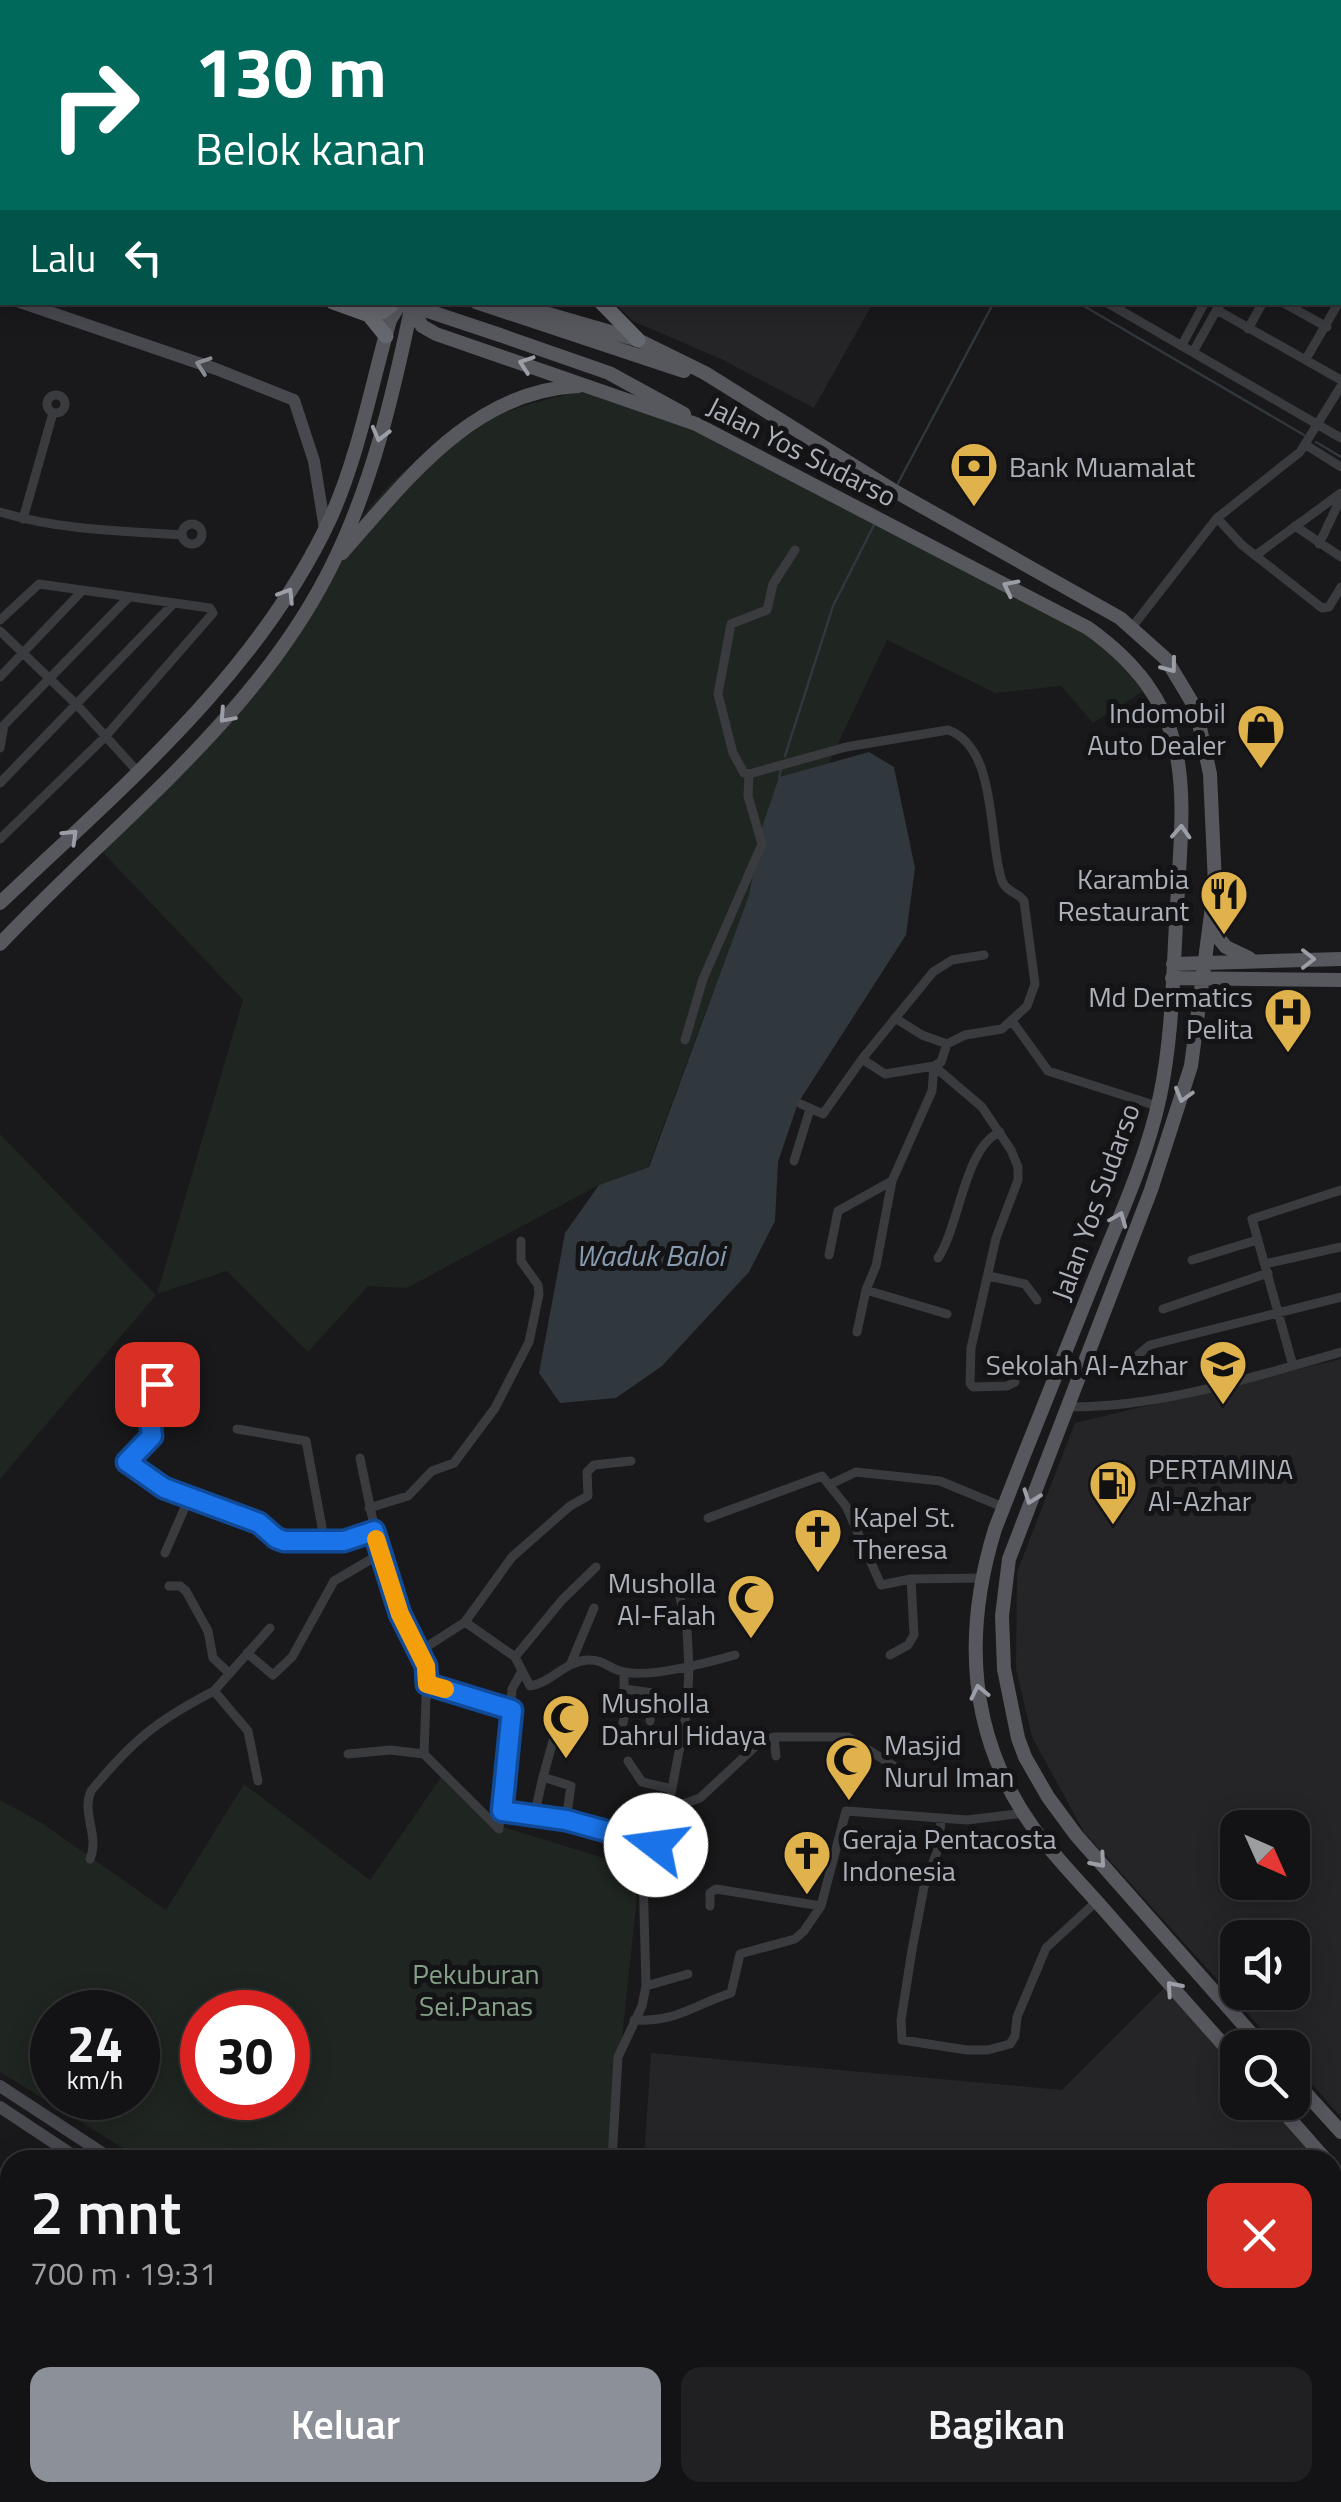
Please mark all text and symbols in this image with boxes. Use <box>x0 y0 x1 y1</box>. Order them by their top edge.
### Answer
text: 130 m <box>195 18 387 124</box>
icon: right <box>30 40 160 170</box>
text: Belok kanan <box>195 114 426 182</box>
text: Lalu <box>30 229 96 287</box>
icon: left <box>116 230 171 285</box>
one-way arrow <box>518 355 535 376</box>
one-way arrow <box>196 356 213 377</box>
street label: Jalan Yos Sudarso <box>700 385 904 517</box>
one-way arrow <box>371 425 392 442</box>
bank icon: Bank Muamalat <box>948 440 1000 508</box>
place label: Bank Muamalat <box>1009 445 1195 488</box>
one-way arrow <box>1003 580 1021 599</box>
one-way arrow <box>275 588 294 606</box>
one-way arrow <box>1158 655 1176 673</box>
place label: Indomobil Auto Dealer <box>1087 691 1226 766</box>
shop icon: Indomobil Auto Dealer <box>1235 702 1287 770</box>
one-way arrow <box>220 704 238 723</box>
one-way arrow <box>1170 823 1191 839</box>
one-way arrow <box>59 830 77 848</box>
place label: Karambia Restaurant <box>1058 857 1189 932</box>
restaurant icon: Karambia Restaurant <box>1198 868 1250 936</box>
one-way arrow <box>1300 948 1316 970</box>
place label: Md Dermatics Pelita <box>1088 975 1253 1050</box>
hospital icon: Md Dermatics Pelita <box>1262 986 1314 1054</box>
one-way arrow <box>1173 1086 1194 1103</box>
street label: Jalan Yos Sudarso <box>1039 1097 1151 1307</box>
one-way arrow <box>1107 1211 1127 1228</box>
water label: Waduk Baloi <box>576 1232 728 1278</box>
school or university icon: Sekolah Al-Azhar <box>1197 1338 1249 1406</box>
pin <box>115 1342 200 1427</box>
place label: Sekolah Al-Azhar <box>986 1343 1188 1386</box>
icon: arrive <box>130 1357 185 1412</box>
place label: PERTAMINA Al-Azhar <box>1148 1447 1293 1522</box>
fuel station icon: PERTAMINA Al-Azhar <box>1087 1458 1139 1526</box>
one-way arrow <box>1022 1488 1043 1505</box>
place label: Kapel St. Theresa <box>853 1495 955 1570</box>
church icon: Kapel St. Theresa <box>792 1506 844 1574</box>
place label: Musholla Al-Falah <box>608 1561 716 1636</box>
mosque icon: Musholla Al-Falah <box>725 1572 777 1640</box>
place label: Musholla Dahrul Hidaya <box>601 1681 766 1756</box>
one-way arrow <box>969 1684 990 1701</box>
mosque icon: Musholla Dahrul Hidaya <box>540 1692 592 1760</box>
place label: Masjid Nurul Iman <box>884 1723 1014 1798</box>
mosque icon: Masjid Nurul Iman <box>823 1734 875 1802</box>
position arrow <box>604 1793 708 1897</box>
north arrow <box>1220 1810 1310 1900</box>
map controls <box>1220 1810 1310 2120</box>
place label: Geraja Pentacosta Indonesia <box>842 1817 1057 1892</box>
church icon: Geraja Pentacosta Indonesia <box>781 1828 833 1896</box>
one-way arrow <box>1087 1849 1105 1868</box>
button: sound <box>1220 1920 1310 2010</box>
park label: Pekuburan Sei.Panas <box>412 1952 540 2027</box>
one-way arrow <box>1167 1981 1185 2000</box>
speed limit sign: 30 <box>180 1990 310 2120</box>
text: 24 <box>67 2005 123 2081</box>
button: search <box>1220 2030 1310 2120</box>
text: km/h <box>67 2061 123 2099</box>
text: 2 mnt <box>30 2166 181 2257</box>
button: close <box>1207 2183 1312 2288</box>
text: 700 m · 19:31 <box>30 2249 217 2297</box>
button: Keluar <box>30 2367 661 2482</box>
button: Bagikan <box>681 2367 1312 2482</box>

